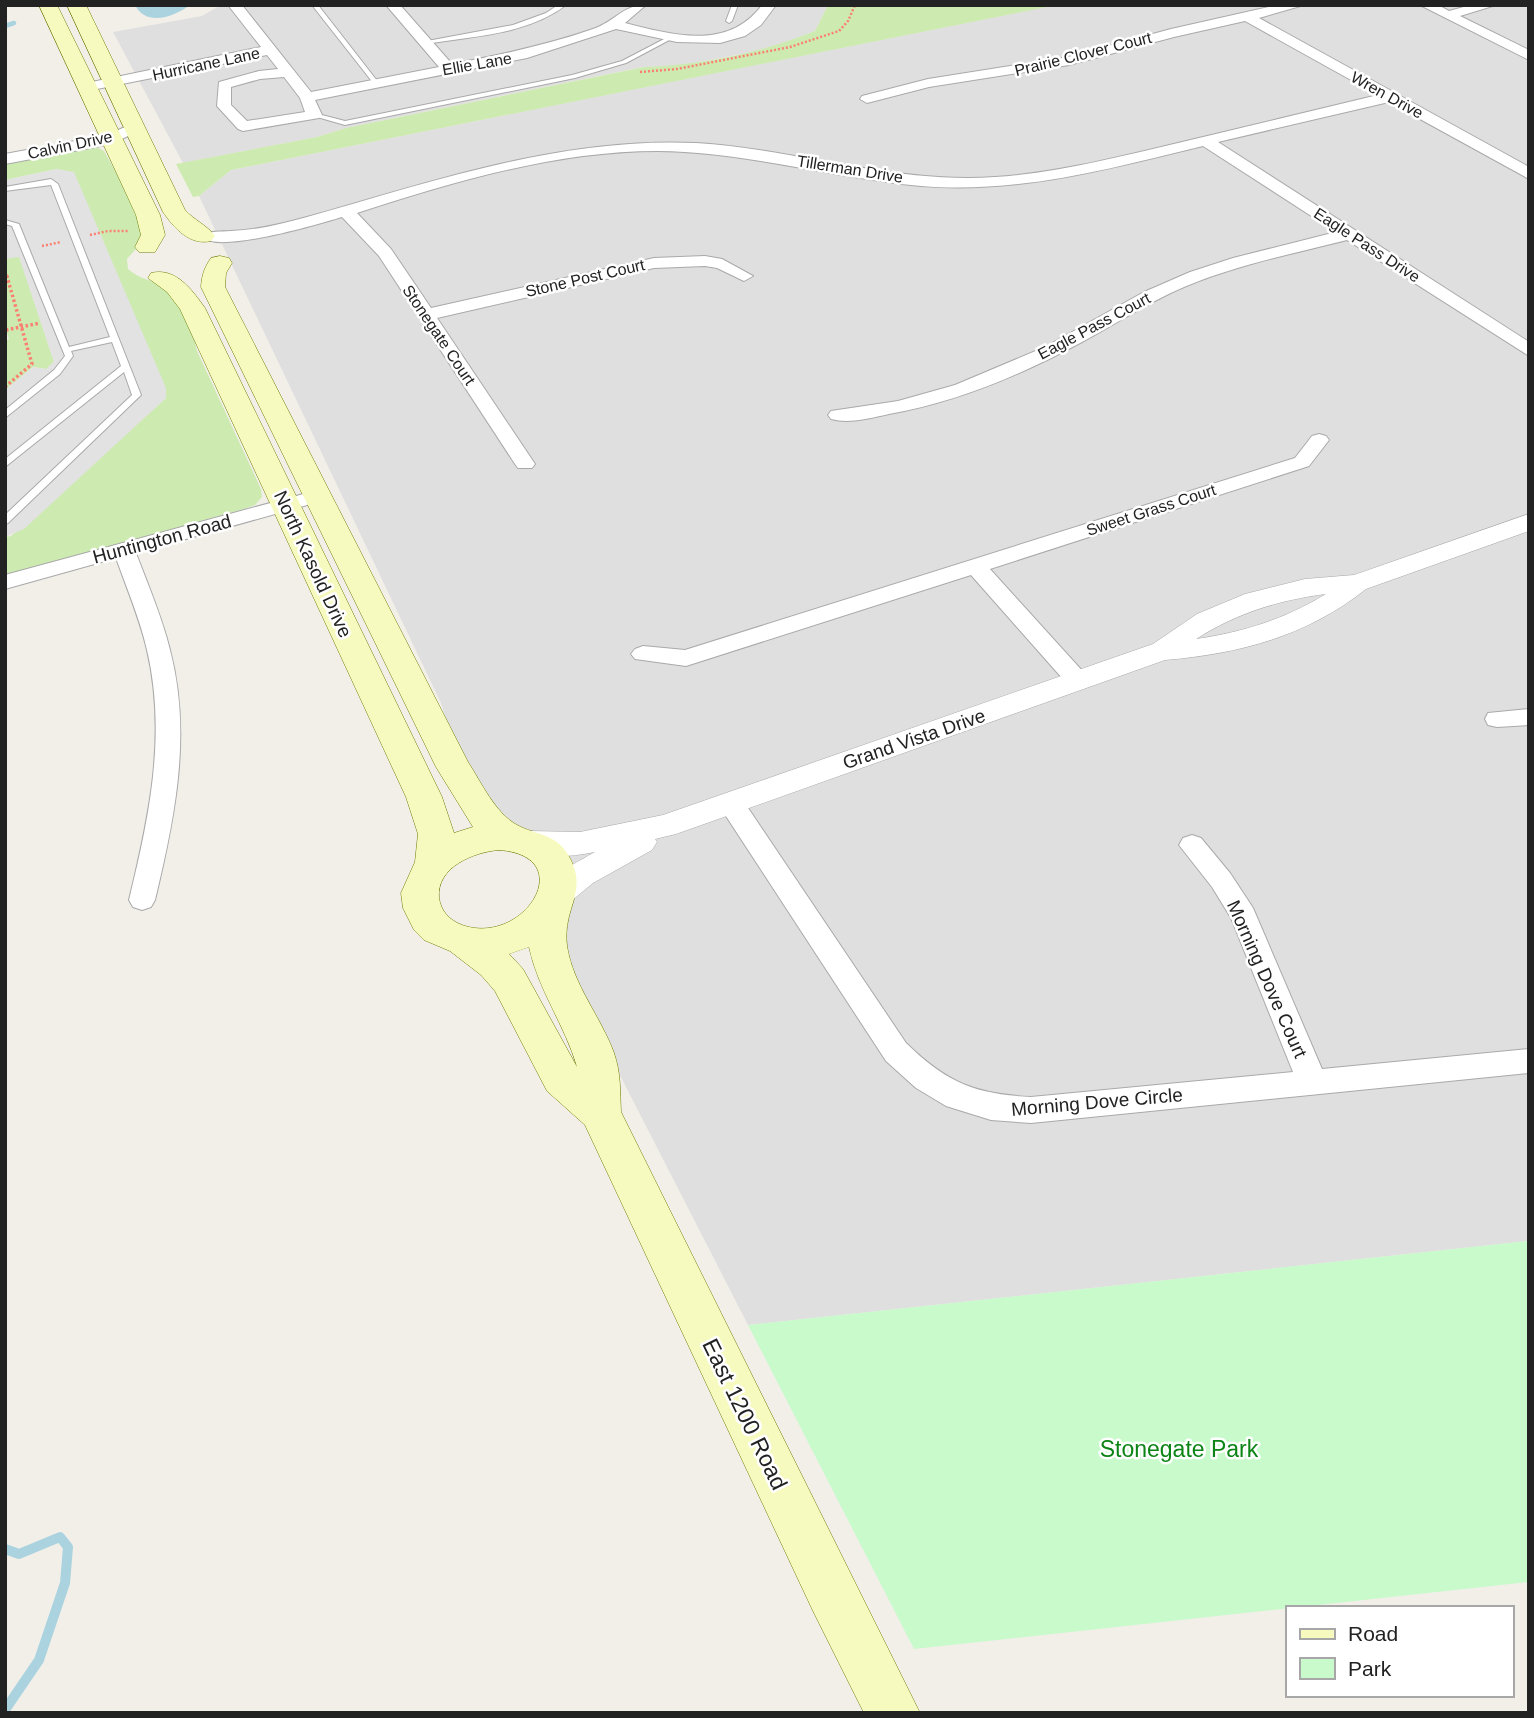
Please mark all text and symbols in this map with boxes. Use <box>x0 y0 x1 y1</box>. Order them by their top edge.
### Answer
street label: Prairie Clover Court <box>1013 29 1154 79</box>
street label: Hurricane Lane <box>151 44 261 84</box>
street label: Ellie Lane <box>441 50 513 78</box>
street label: Wren Drive <box>1348 68 1426 122</box>
street label: Calvin Drive <box>26 128 114 162</box>
street label: Tillerman Drive <box>796 152 904 186</box>
street label: Eagle Pass Drive <box>1311 204 1423 286</box>
street label: Stone Post Court <box>524 256 647 300</box>
street label: Stonegate Court <box>399 282 479 389</box>
street label: Eagle Pass Court <box>1035 289 1153 363</box>
street label: Sweet Grass Court <box>1084 481 1218 539</box>
street label: North Kasold Drive <box>270 487 356 641</box>
street label: Huntington Road <box>90 510 234 568</box>
street label: Grand Vista Drive <box>840 705 988 773</box>
street label: Morning Dove Court <box>1223 897 1311 1062</box>
street label: Morning Dove Circle <box>1010 1084 1184 1120</box>
street label: East 1200 Road <box>697 1334 793 1494</box>
park label: Stonegate Park <box>1100 1436 1259 1462</box>
legend <box>1286 1606 1513 1697</box>
text: Road <box>1348 1622 1398 1645</box>
text: Park <box>1348 1657 1392 1680</box>

